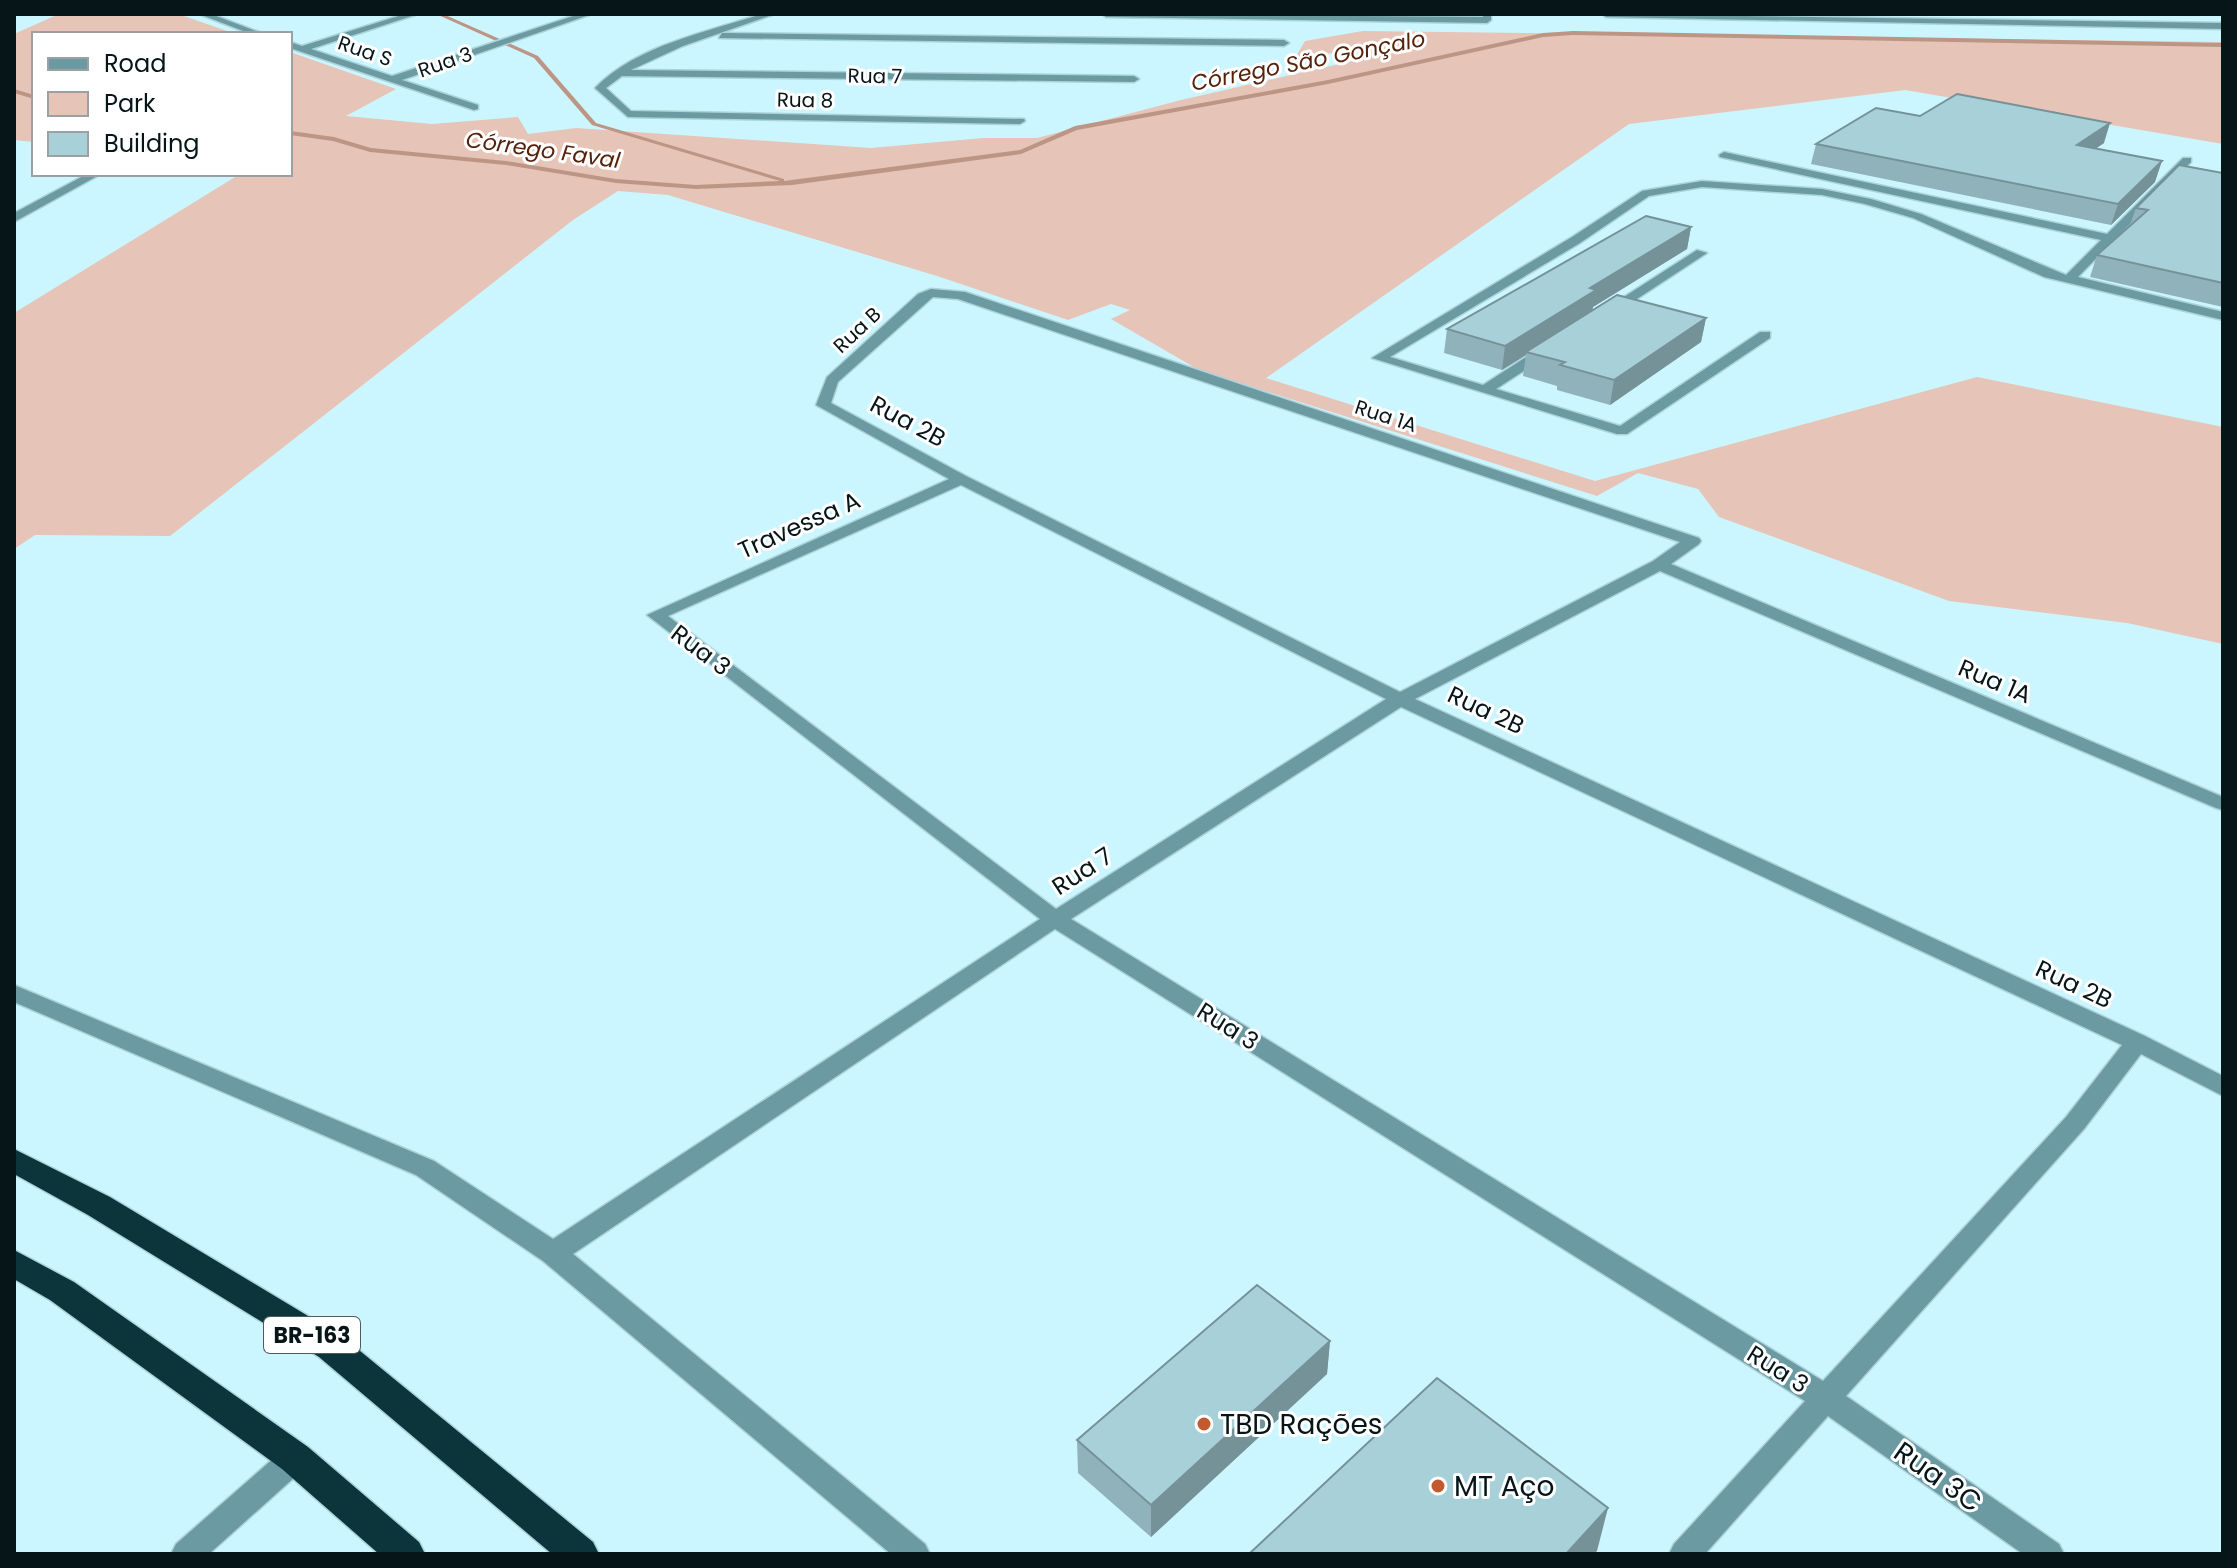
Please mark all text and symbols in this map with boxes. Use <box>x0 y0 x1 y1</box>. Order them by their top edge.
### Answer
water label: Córrego São Gonçalo <box>1188 23 1428 99</box>
street label: Rua S <box>334 29 396 73</box>
legend <box>32 32 292 176</box>
street label: Rua 3 <box>414 40 476 84</box>
text: Road <box>104 47 166 80</box>
street label: Rua 7 <box>847 62 903 90</box>
street label: Rua 8 <box>777 86 833 114</box>
text: Park <box>104 87 156 120</box>
water label: Córrego Faval <box>464 124 623 176</box>
text: Building <box>104 127 200 160</box>
street label: Rua B <box>827 301 887 359</box>
street label: Rua 2B <box>864 387 952 455</box>
street label: Rua 1A <box>1351 393 1421 439</box>
street label: Travessa A <box>733 483 865 567</box>
street label: Rua 3 <box>664 617 738 683</box>
street label: Rua 1A <box>1953 651 2037 711</box>
street label: Rua 2B <box>1442 678 1530 742</box>
street label: Rua 7 <box>1045 839 1119 903</box>
street label: Rua 2B <box>2030 952 2118 1016</box>
street label: Rua 3 <box>1191 994 1265 1058</box>
road number: BR-163 <box>264 1317 360 1353</box>
street label: Rua 3 <box>1741 1337 1815 1401</box>
place label: TBD Rações <box>1220 1405 1382 1444</box>
marker: TBD Rações <box>1195 1415 1213 1433</box>
street label: Rua 3C <box>1886 1433 1990 1521</box>
place label: MT Aço <box>1454 1467 1555 1506</box>
marker: MT Aço <box>1429 1477 1447 1495</box>

